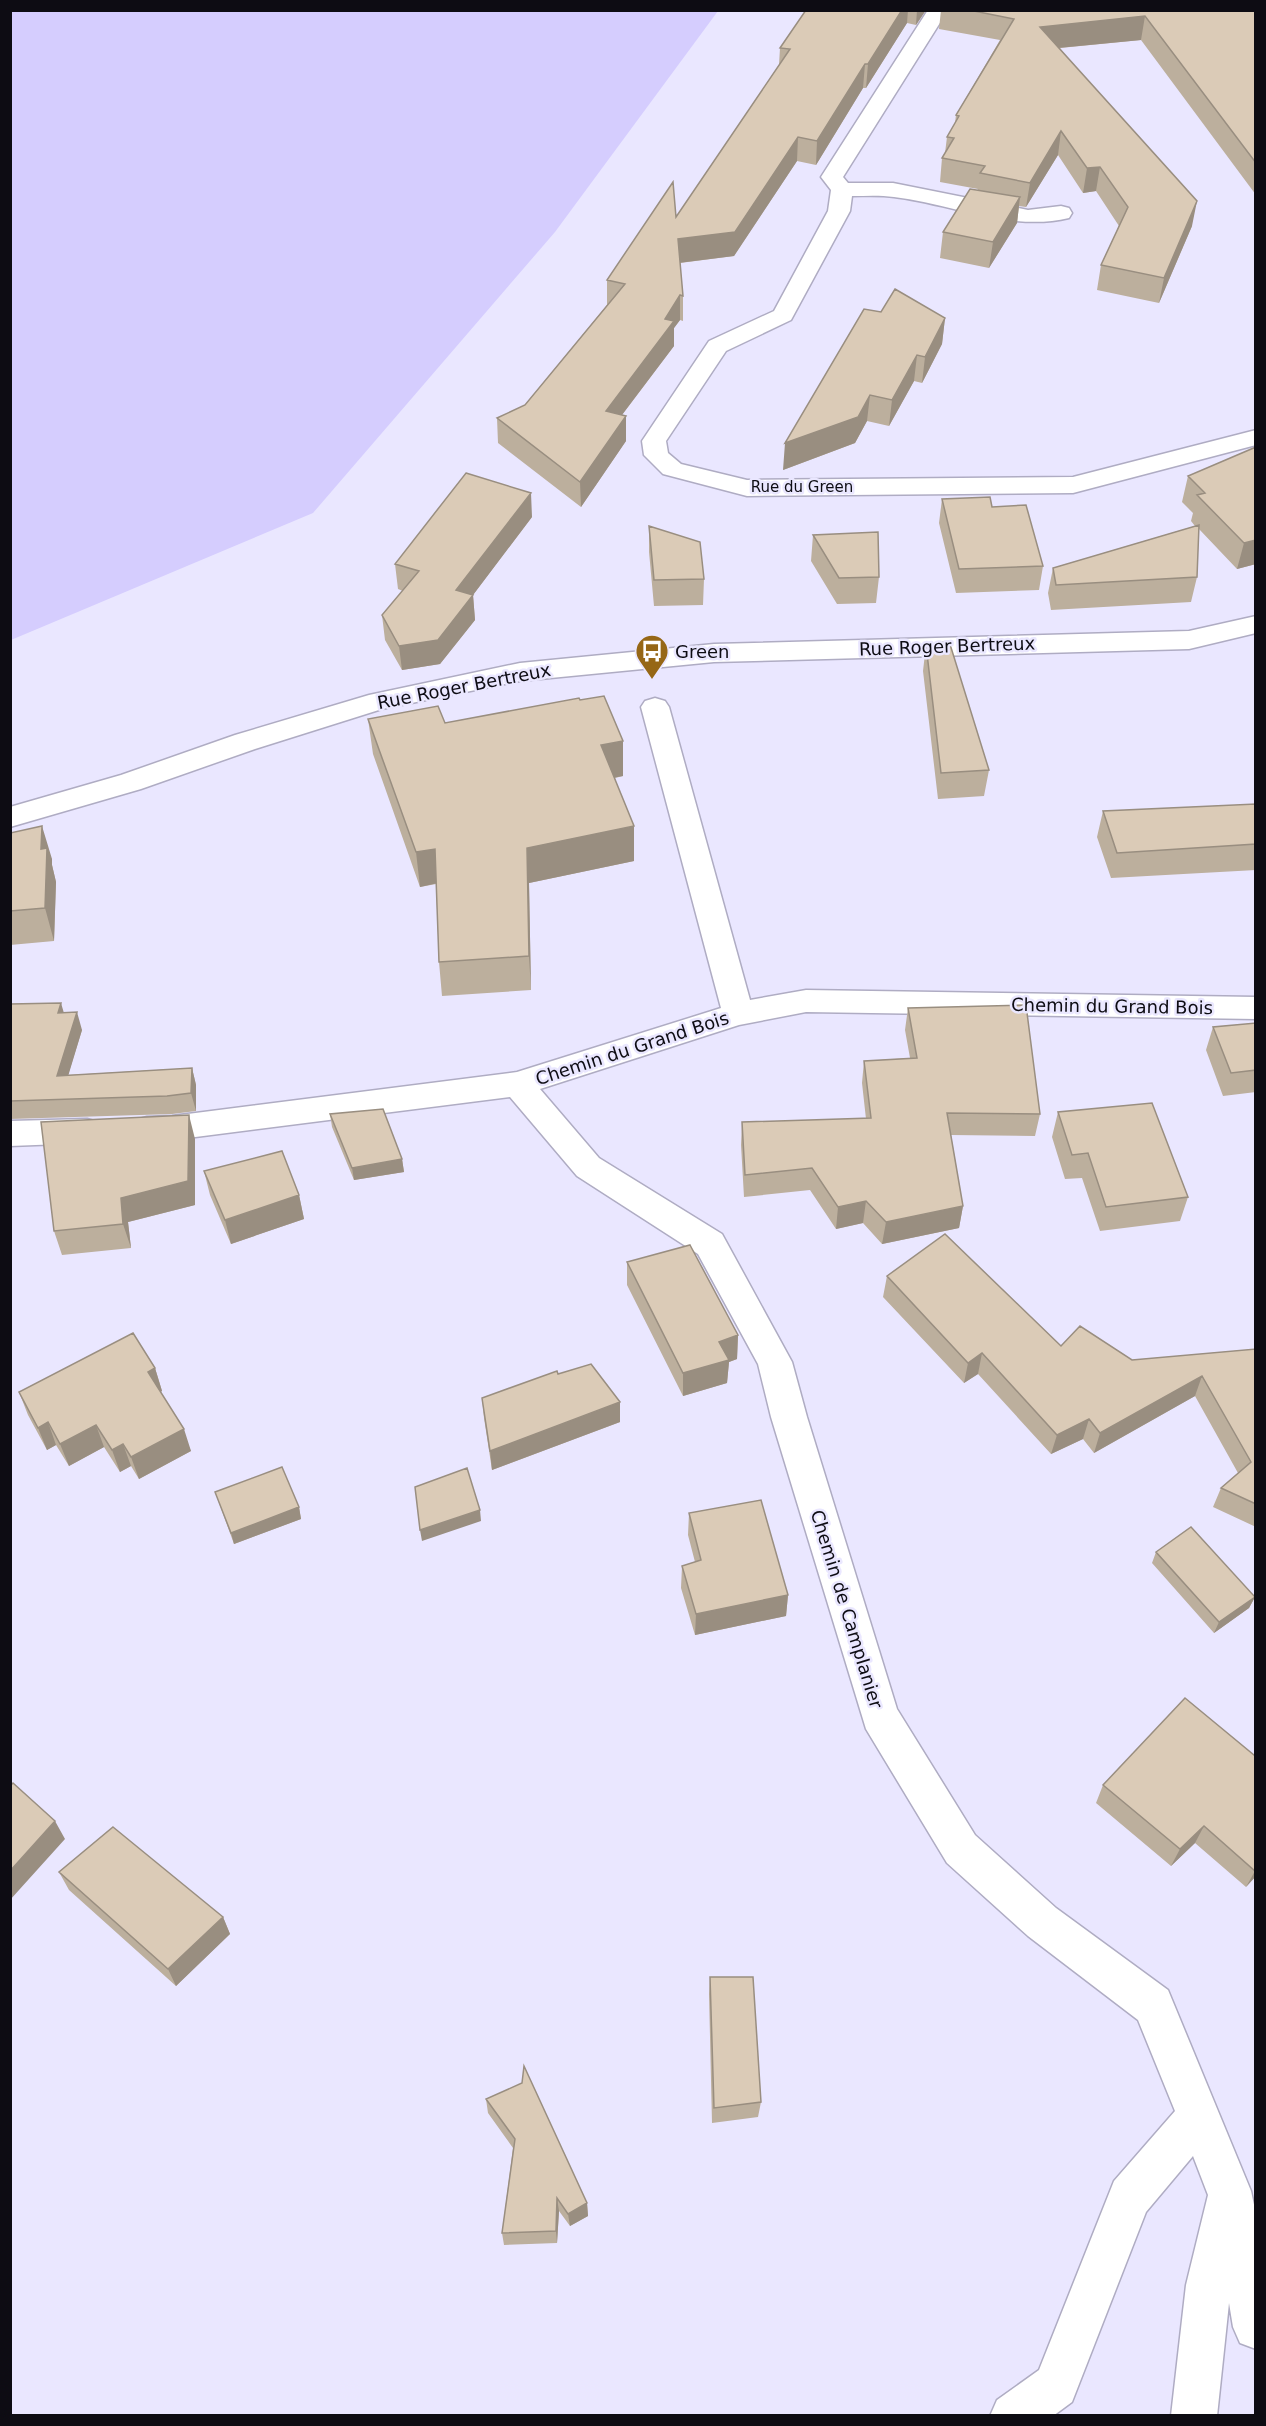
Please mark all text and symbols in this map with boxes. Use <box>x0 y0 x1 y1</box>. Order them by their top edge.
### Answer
street label: Rue du Green <box>751 478 853 496</box>
street label: Rue Roger Bertreux <box>859 632 1036 660</box>
bus stop icon: Green <box>634 633 670 680</box>
place label: Green <box>675 641 730 662</box>
street label: Rue Roger Bertreux <box>375 659 553 713</box>
street label: Chemin du Grand Bois <box>1011 994 1213 1018</box>
street label: Chemin du Grand Bois <box>533 1007 731 1089</box>
street label: Chemin de Camplanier <box>807 1507 887 1711</box>

